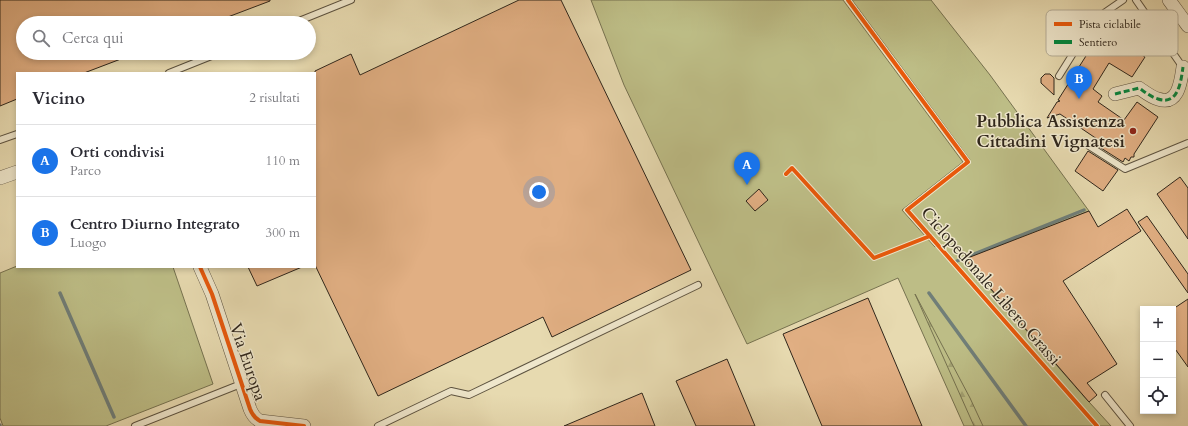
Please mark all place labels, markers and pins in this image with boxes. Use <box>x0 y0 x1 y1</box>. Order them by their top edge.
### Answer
pin: B <box>1066 66 1092 99</box>
place label: Pubblica Assistenza Cittadini Vignatesi <box>976 110 1126 153</box>
marker: Pubblica Assistenza Cittadini Vignatesi <box>1128 126 1138 136</box>
pin: A <box>734 152 760 185</box>

